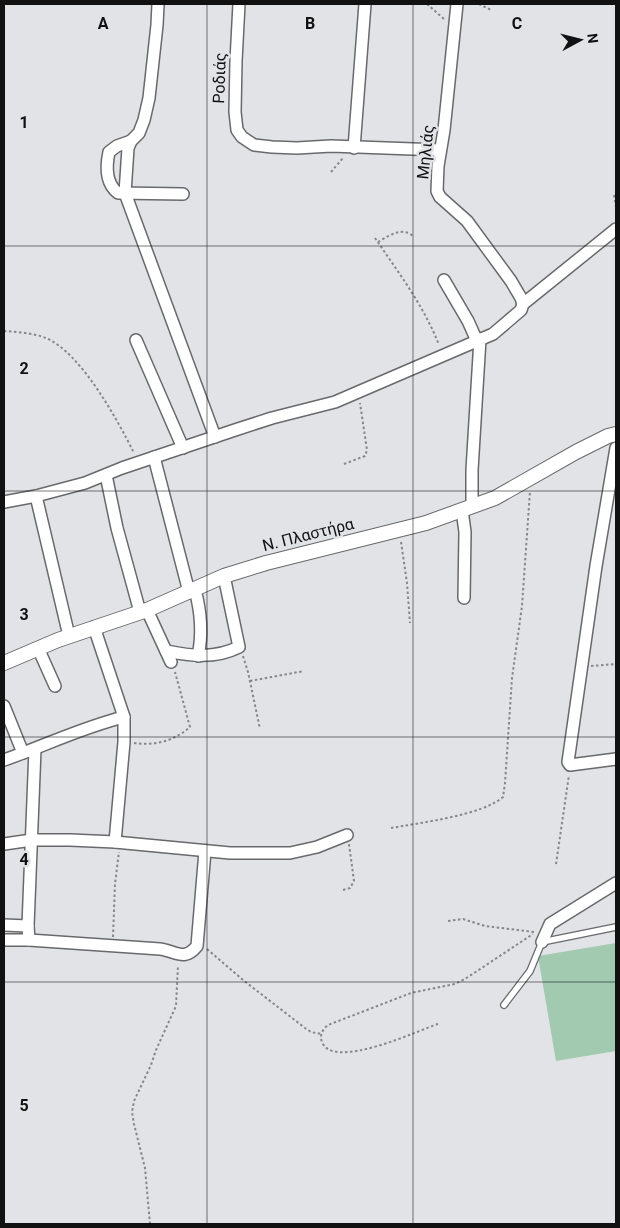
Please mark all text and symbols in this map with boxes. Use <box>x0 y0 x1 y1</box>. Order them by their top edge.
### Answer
text: A <box>98 14 109 33</box>
text: B <box>305 14 315 33</box>
text: C <box>512 14 522 33</box>
north arrow <box>555 15 605 65</box>
text: N <box>584 33 601 44</box>
street label: Ροδιάς <box>209 52 230 104</box>
text: 1 <box>19 113 29 132</box>
street label: Μηλιάς <box>413 124 438 180</box>
text: 2 <box>19 359 29 378</box>
street label: Ν. Πλαστήρα <box>260 514 356 555</box>
text: 3 <box>19 605 29 624</box>
text: 4 <box>19 850 29 869</box>
text: 5 <box>19 1096 29 1115</box>

